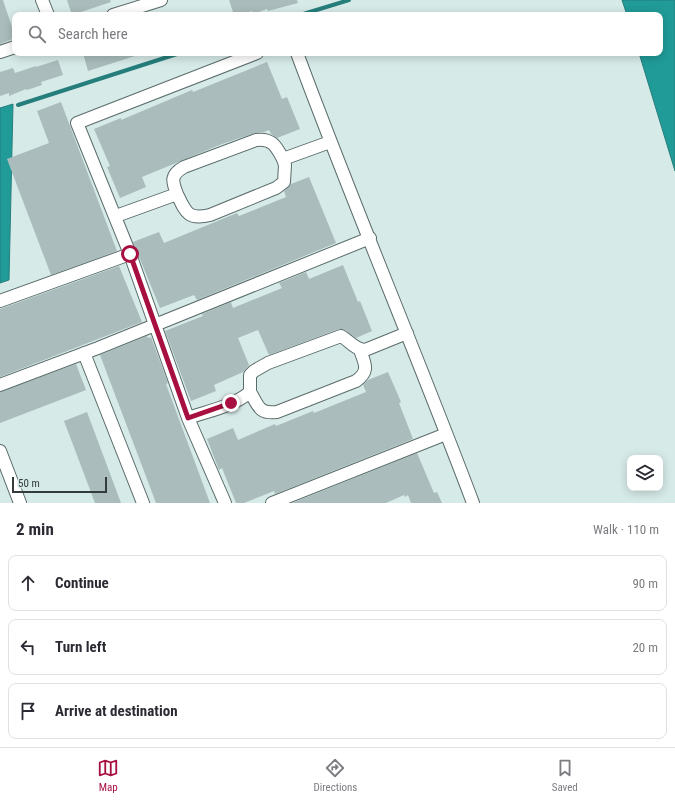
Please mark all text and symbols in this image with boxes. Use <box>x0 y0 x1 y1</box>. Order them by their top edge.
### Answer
search box <box>12 12 663 56</box>
icon: search <box>26 23 48 45</box>
text: Search here <box>58 25 128 43</box>
route start <box>121 245 139 263</box>
route end <box>222 394 240 412</box>
map controls <box>627 455 663 491</box>
button: layers <box>627 455 663 491</box>
scale bar <box>12 475 107 494</box>
text: 50 m <box>18 477 40 490</box>
text: 2 min <box>16 519 54 539</box>
text: Walk · 110 m <box>593 522 659 537</box>
icon: ahead <box>17 572 39 594</box>
text: Continue <box>55 574 109 592</box>
text: 90 m <box>632 576 658 591</box>
icon: left <box>17 636 39 658</box>
text: Turn left <box>55 638 106 656</box>
text: 20 m <box>632 640 658 655</box>
icon: arrive <box>17 700 39 722</box>
text: Arrive at destination <box>55 702 178 720</box>
tab: Map <box>97 757 119 794</box>
tab: Directions <box>313 757 357 794</box>
tab: Saved <box>552 757 578 794</box>

